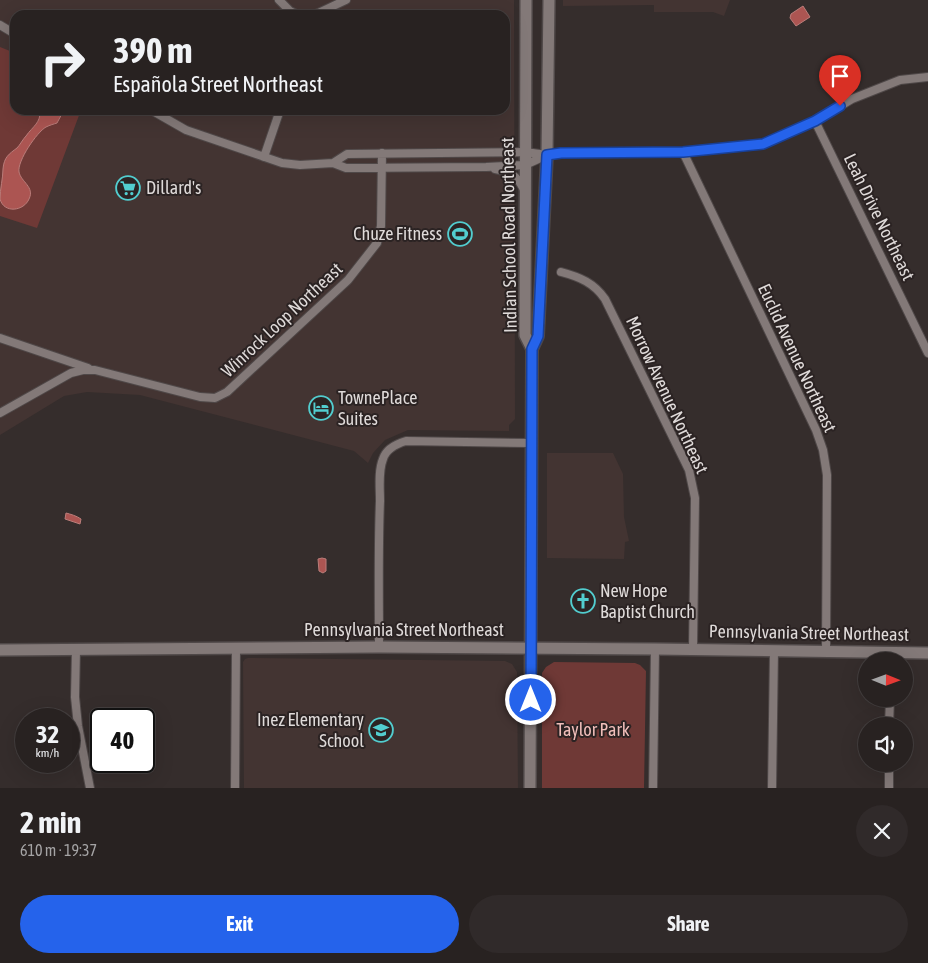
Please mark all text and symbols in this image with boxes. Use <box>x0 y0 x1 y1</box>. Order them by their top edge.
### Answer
icon: right <box>30 30 95 95</box>
text: 390 m <box>113 30 192 70</box>
pin <box>819 55 861 106</box>
icon: arrive <box>826 62 854 90</box>
text: Española Street Northeast <box>113 71 323 97</box>
street label: Indian School Road Northeast <box>496 137 521 333</box>
street label: Leah Drive Northeast <box>840 150 919 284</box>
supermarket icon: Dillard's <box>115 175 141 201</box>
place label: Dillard's <box>146 177 201 198</box>
sports icon: Chuze Fitness <box>447 221 473 247</box>
place label: Chuze Fitness <box>353 223 442 244</box>
street label: Winrock Loop Northeast <box>217 258 347 381</box>
street label: Euclid Avenue Northeast <box>754 280 841 435</box>
street label: Morrow Avenue Northeast <box>622 313 713 477</box>
place label: TownePlace Suites <box>338 387 418 429</box>
hotel icon: TownePlace Suites <box>308 395 334 421</box>
place label: New Hope Baptist Church <box>600 580 695 622</box>
church icon: New Hope Baptist Church <box>570 588 596 614</box>
street label: Pennsylvania Street Northeast <box>304 619 504 640</box>
street label: Pennsylvania Street Northeast <box>709 620 909 645</box>
north arrow <box>858 652 912 708</box>
map controls <box>858 652 913 772</box>
position arrow <box>504 673 556 725</box>
speed limit sign: 40 <box>90 708 155 773</box>
place label: Inez Elementary School <box>257 709 364 751</box>
school or university icon: Inez Elementary School <box>368 717 394 743</box>
button: sound <box>858 717 913 772</box>
park label: Taylor Park <box>556 719 630 740</box>
text: 32 <box>36 720 59 748</box>
text: km/h <box>36 746 59 760</box>
text: 2 min <box>20 805 81 839</box>
button: close <box>856 805 908 857</box>
text: 610 m · 19:37 <box>20 841 97 859</box>
button: Exit <box>20 895 459 953</box>
button: Share <box>469 895 908 953</box>

